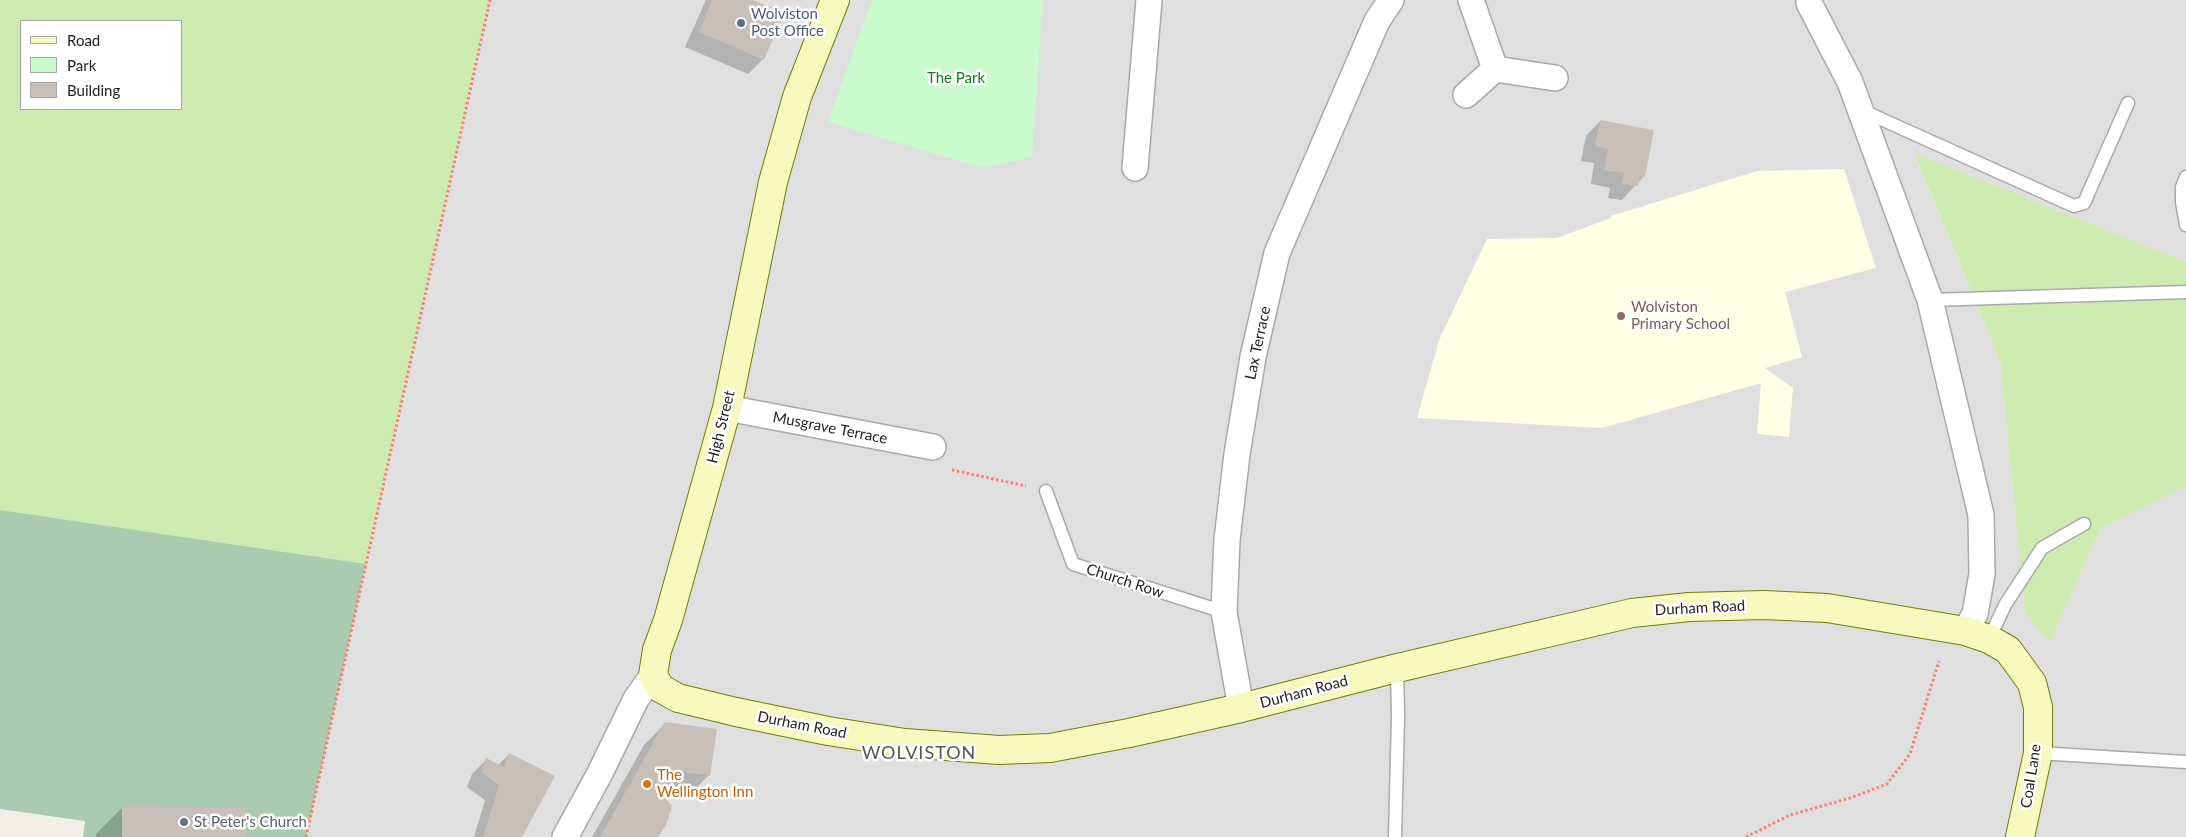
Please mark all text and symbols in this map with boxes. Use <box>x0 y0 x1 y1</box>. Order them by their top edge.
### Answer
place label: Wolviston Post Office <box>751 5 824 40</box>
marker: Wolviston Post Office <box>735 17 747 29</box>
legend <box>20 20 182 110</box>
text: Road <box>67 31 100 49</box>
text: Park <box>67 56 96 74</box>
park label: The Park <box>927 69 985 87</box>
text: Building <box>67 81 120 99</box>
place label: Wolviston Primary School <box>1631 298 1730 333</box>
street label: Lax Terrace <box>1241 305 1275 381</box>
marker: Wolviston Primary School <box>1615 310 1627 322</box>
street label: High Street <box>703 389 739 465</box>
street label: Musgrave Terrace <box>771 408 889 448</box>
street label: Church Row <box>1084 560 1166 602</box>
street label: Durham Road <box>1654 597 1746 619</box>
street label: Durham Road <box>1258 672 1350 712</box>
street label: Durham Road <box>756 708 848 742</box>
district label: WOLVISTON <box>861 742 977 764</box>
street label: Coal Lane <box>2017 743 2045 809</box>
place label: The Wellington Inn <box>657 766 753 801</box>
marker: The Wellington Inn <box>641 778 653 790</box>
place label: St Peter's Church <box>194 813 307 831</box>
marker: St Peter's Church <box>178 816 190 828</box>

